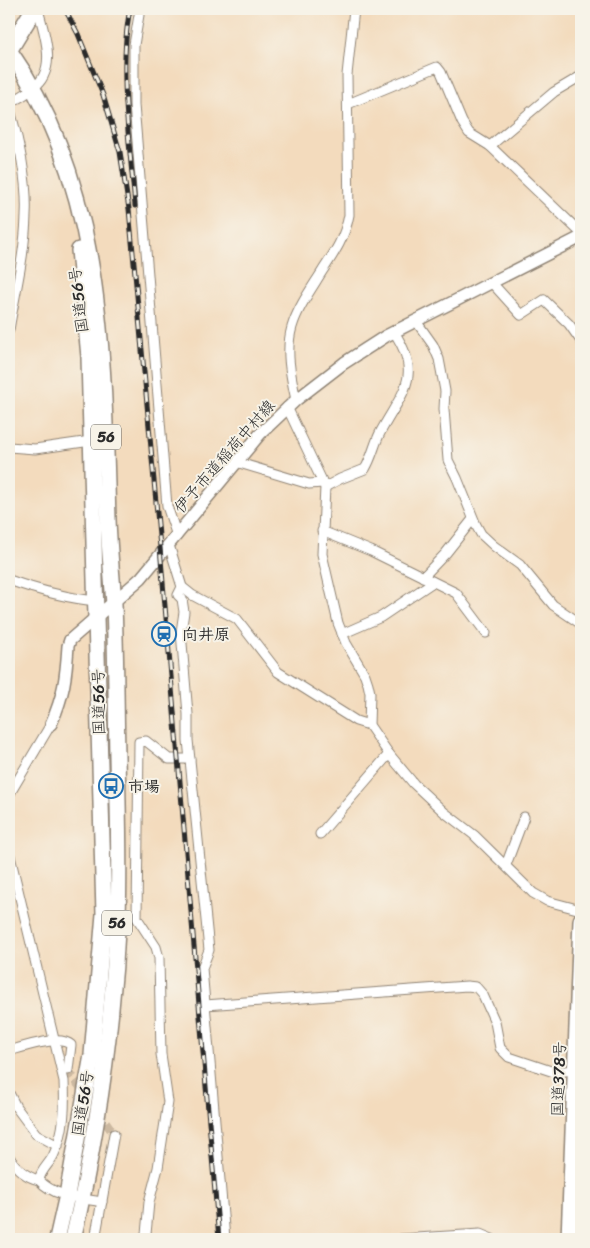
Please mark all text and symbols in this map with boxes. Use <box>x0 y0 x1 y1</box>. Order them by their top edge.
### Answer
street label: 国道56号 <box>60 265 97 335</box>
street label: 伊予市道稲荷中村線 <box>166 392 283 520</box>
road number: 56 <box>91 424 121 450</box>
place label: 向井原 <box>182 620 230 649</box>
station icon: 向井原 <box>151 621 177 647</box>
street label: 国道56号 <box>83 668 114 736</box>
place label: 市場 <box>128 772 160 801</box>
bus stop icon: 市場 <box>98 773 124 799</box>
road number: 56 <box>102 910 132 936</box>
street label: 国道378号 <box>543 1041 574 1117</box>
street label: 国道56号 <box>63 1068 102 1138</box>

